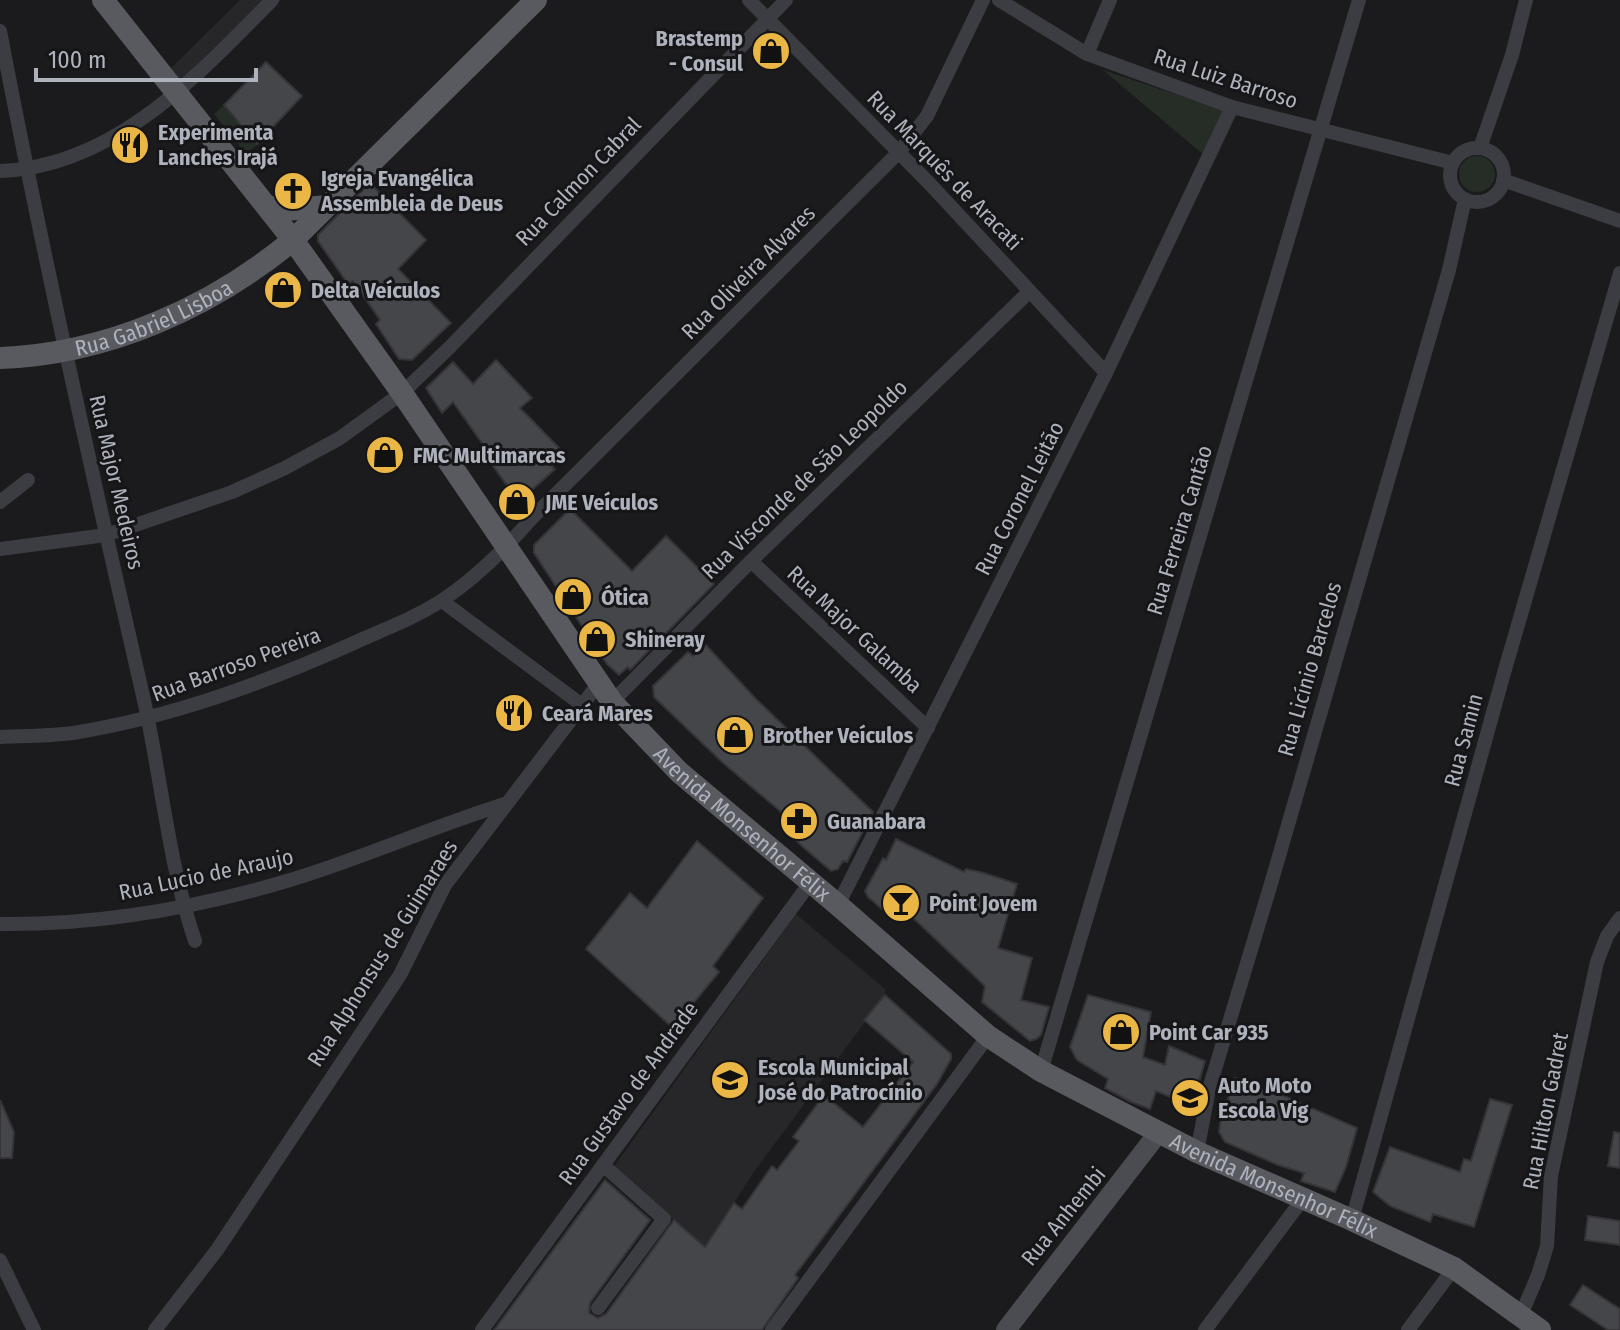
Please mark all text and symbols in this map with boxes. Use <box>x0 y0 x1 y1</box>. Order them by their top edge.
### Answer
place label: Brastemp - Consul <box>656 25 744 77</box>
shop icon: Brastemp - Consul <box>750 30 792 72</box>
scale bar <box>36 32 256 82</box>
street label: Rua Luiz Barroso <box>1150 42 1301 114</box>
text: 100 m <box>48 46 106 74</box>
street label: Rua Marquês de Aracati <box>861 85 1028 256</box>
street label: Rua Calmon Cabral <box>510 111 647 251</box>
place label: Experimenta Lanches Irajá <box>158 119 278 171</box>
restaurant icon: Experimenta Lanches Irajá <box>109 124 151 166</box>
place label: Igreja Evangélica Assembleia de Deus <box>320 165 504 217</box>
church icon: Igreja Evangélica Assembleia de Deus <box>272 170 314 212</box>
street label: Rua Oliveira Alvares <box>676 200 821 345</box>
shop icon: Delta Veículos <box>262 269 304 311</box>
street label: Rua Gabriel Lisboa <box>72 274 237 362</box>
place label: Delta Veículos <box>311 277 441 304</box>
street label: Rua Visconde de São Leopoldo <box>696 374 913 585</box>
street label: Rua Major Medeiros <box>83 392 150 572</box>
street label: Rua Coronel Leitão <box>969 417 1070 580</box>
shop icon: FMC Multimarcas <box>364 434 406 476</box>
place label: FMC Multimarcas <box>413 442 566 469</box>
street label: Rua Ferreira Cantão <box>1141 442 1218 618</box>
shop icon: JME Veículos <box>496 481 538 523</box>
place label: JME Veículos <box>544 489 659 516</box>
street label: Rua Major Galamba <box>782 560 928 699</box>
shop icon: Ótica <box>552 576 594 618</box>
street label: Rua Licínio Barcelos <box>1272 579 1347 759</box>
place label: Ótica <box>601 584 649 611</box>
shop icon: Shineray <box>576 618 618 660</box>
street label: Rua Barroso Pereira <box>148 621 324 708</box>
place label: Shineray <box>625 626 705 653</box>
street label: Rua Samin <box>1438 691 1489 790</box>
restaurant icon: Ceará Mares <box>493 692 535 734</box>
place label: Ceará Mares <box>542 700 653 727</box>
shop icon: Brother Veículos <box>714 714 756 756</box>
place label: Brother Veículos <box>763 722 914 749</box>
street label: Avenida Monsenhor Félix <box>648 741 836 907</box>
pharmacy icon: Guanabara <box>778 800 820 842</box>
place label: Guanabara <box>827 808 926 835</box>
street label: Rua Alphonsus de Guimaraes <box>302 835 463 1072</box>
street label: Rua Lucio de Araujo <box>116 843 296 906</box>
bar icon: Point Jovem <box>880 882 922 924</box>
place label: Point Jovem <box>929 890 1038 917</box>
street label: Rua Gustavo de Andrade <box>553 996 704 1190</box>
shop icon: Point Car 935 <box>1100 1011 1142 1053</box>
place label: Point Car 935 <box>1149 1019 1269 1046</box>
street label: Rua Hilton Gadret <box>1517 1029 1574 1192</box>
place label: Escola Municipal José do Patrocínio <box>757 1054 923 1106</box>
school or university icon: Escola Municipal José do Patrocínio <box>709 1059 751 1101</box>
place label: Auto Moto Escola Vig <box>1217 1072 1312 1124</box>
school or university icon: Auto Moto Escola Vig <box>1169 1077 1211 1119</box>
street label: Avenida Monsenhor Félix <box>1165 1127 1382 1244</box>
street label: Rua Anhembi <box>1015 1161 1111 1271</box>

